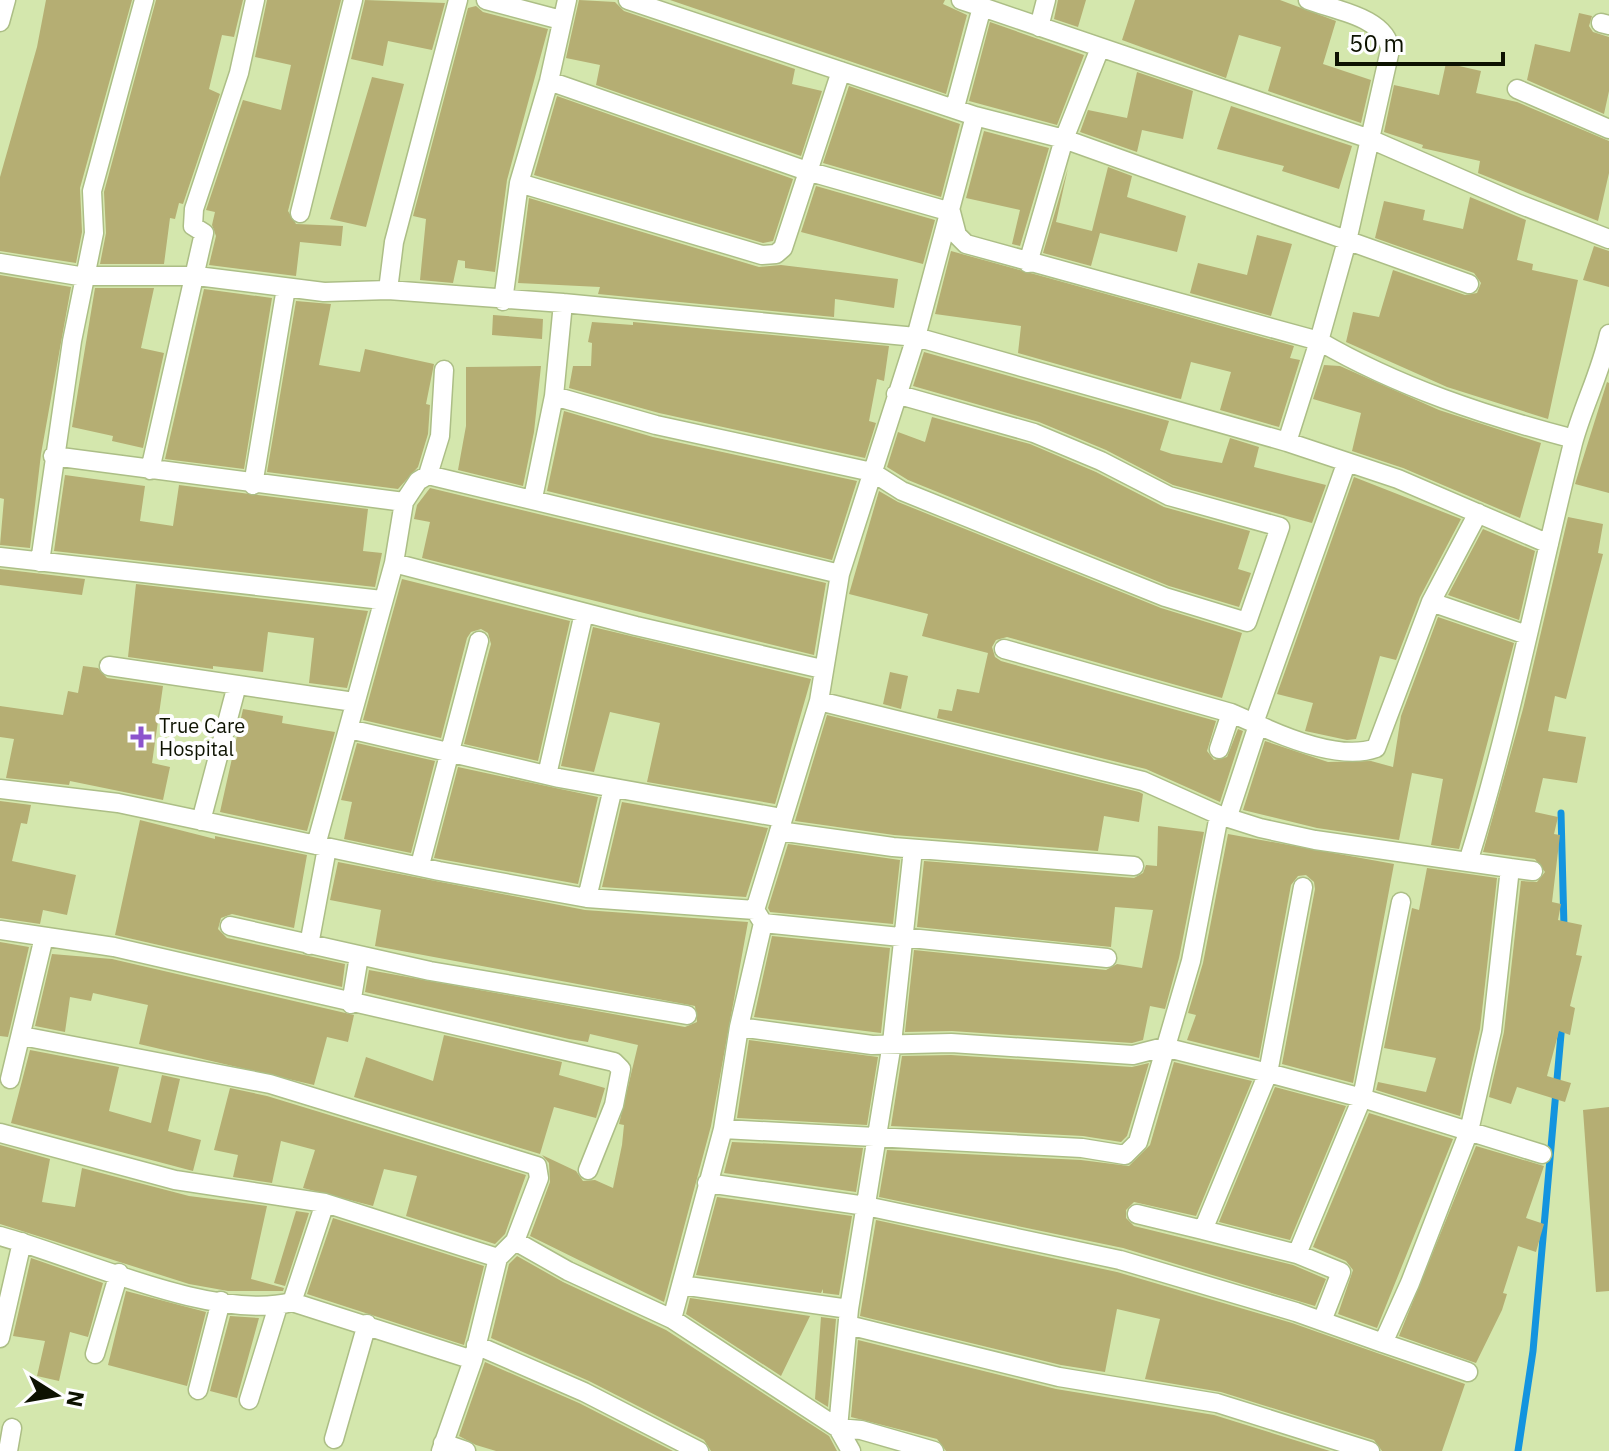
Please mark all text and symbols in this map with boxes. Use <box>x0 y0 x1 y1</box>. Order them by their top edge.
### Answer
scale bar <box>1337 16 1503 66</box>
text: 50 m <box>1349 27 1404 59</box>
place label: True Care Hospital <box>159 712 245 762</box>
marker: True Care Hospital <box>130 726 152 748</box>
north arrow <box>16 1355 96 1435</box>
text: N <box>60 1388 92 1410</box>

